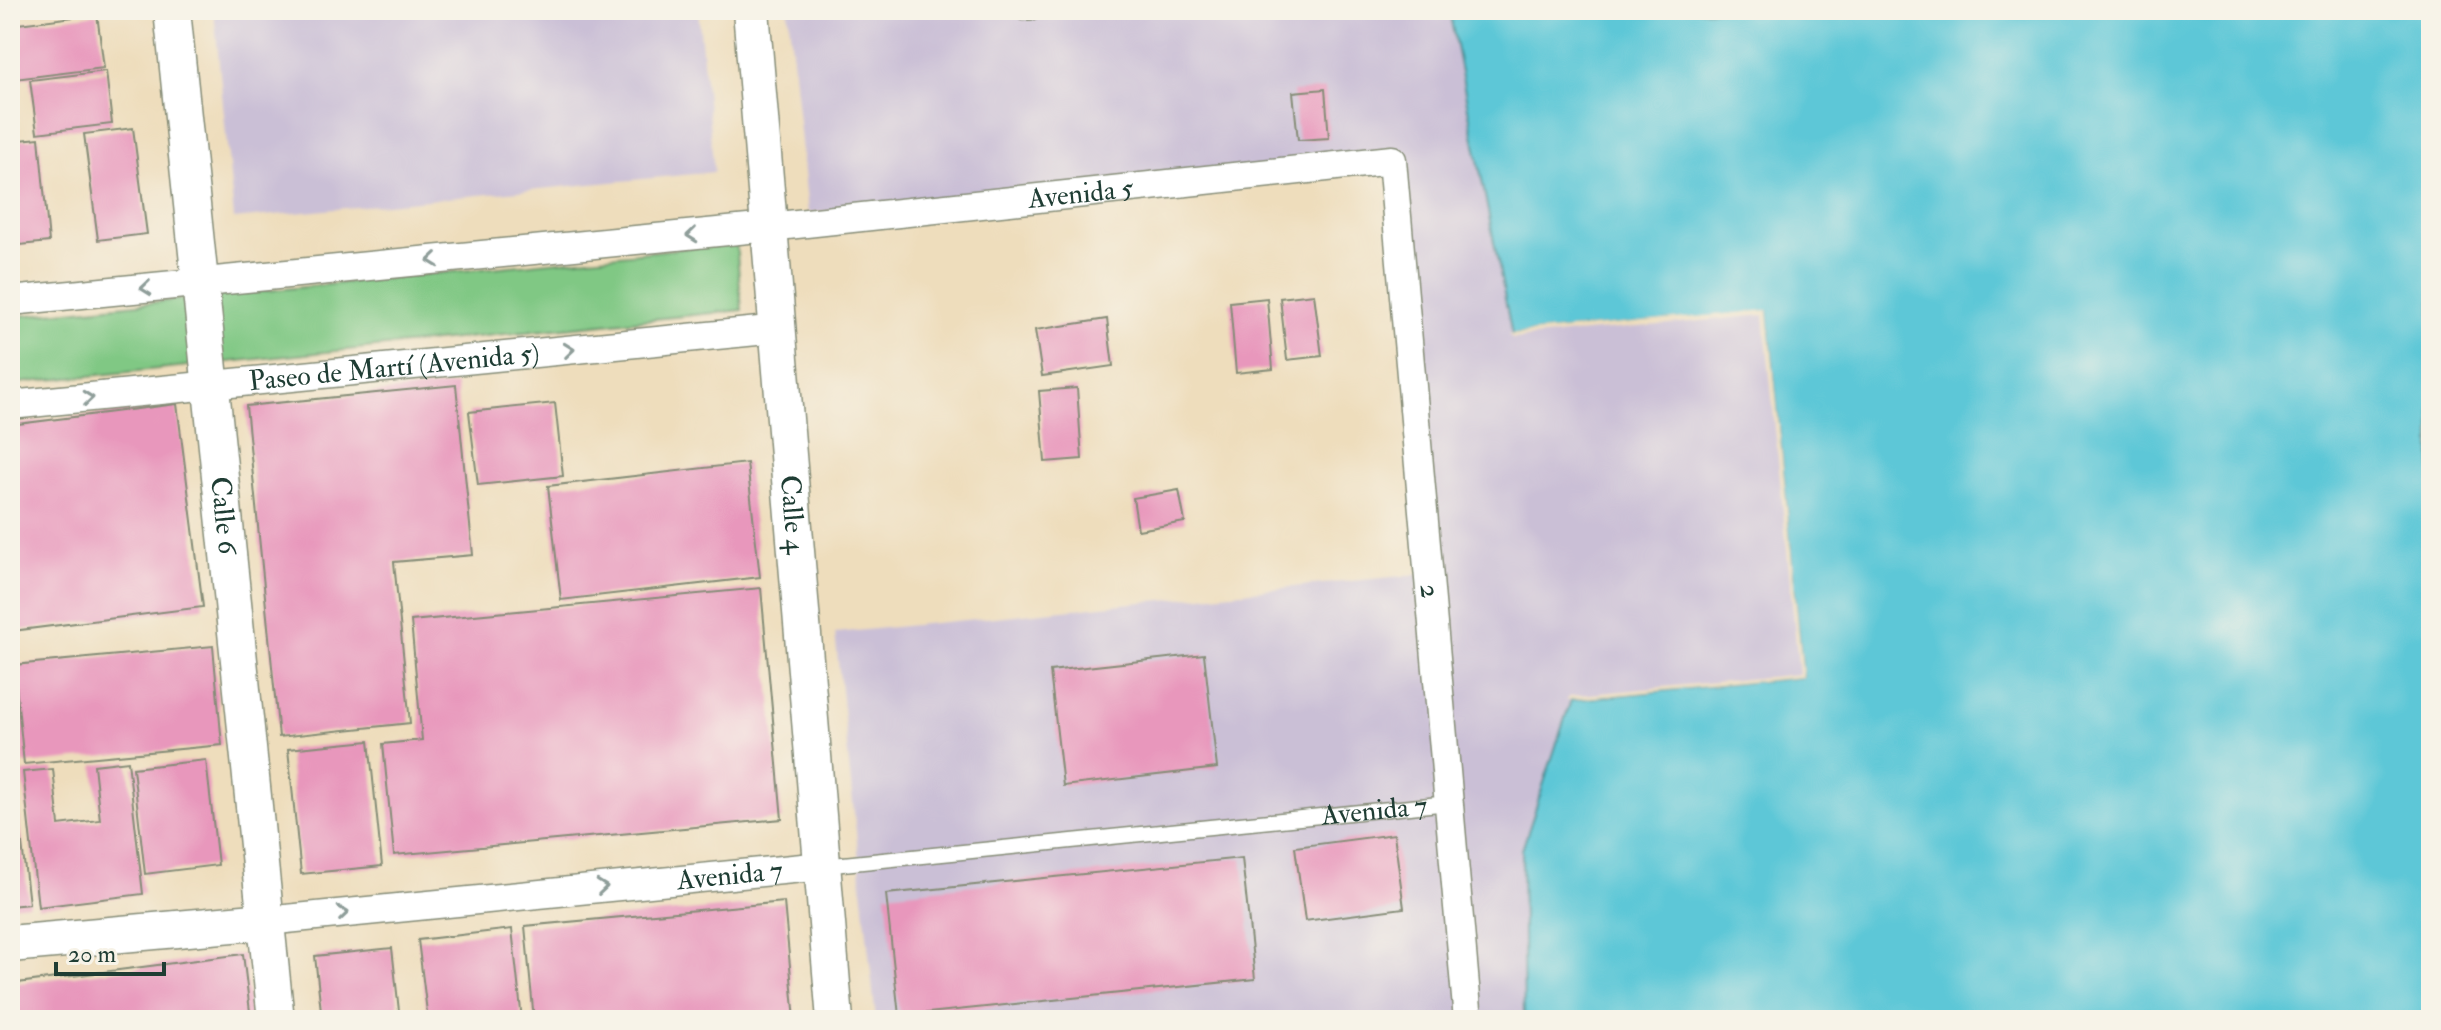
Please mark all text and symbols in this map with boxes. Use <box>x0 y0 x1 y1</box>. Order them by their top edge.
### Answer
street label: Avenida 5 <box>1025 170 1136 217</box>
one-way arrow <box>685 226 698 243</box>
one-way arrow <box>426 251 439 268</box>
one-way arrow <box>139 279 152 296</box>
street label: Paseo de Martí (Avenida 5) <box>247 335 541 399</box>
one-way arrow <box>563 341 576 358</box>
one-way arrow <box>82 389 95 406</box>
street label: Calle 4 <box>772 474 814 557</box>
street label: Calle 6 <box>203 475 246 558</box>
street label: 2 <box>1412 583 1448 600</box>
street label: Avenida 7 <box>1318 788 1429 833</box>
street label: Avenida 7 <box>674 853 785 898</box>
one-way arrow <box>596 879 609 896</box>
one-way arrow <box>337 905 350 922</box>
scale bar <box>56 926 164 976</box>
text: 20 m <box>68 939 117 970</box>

